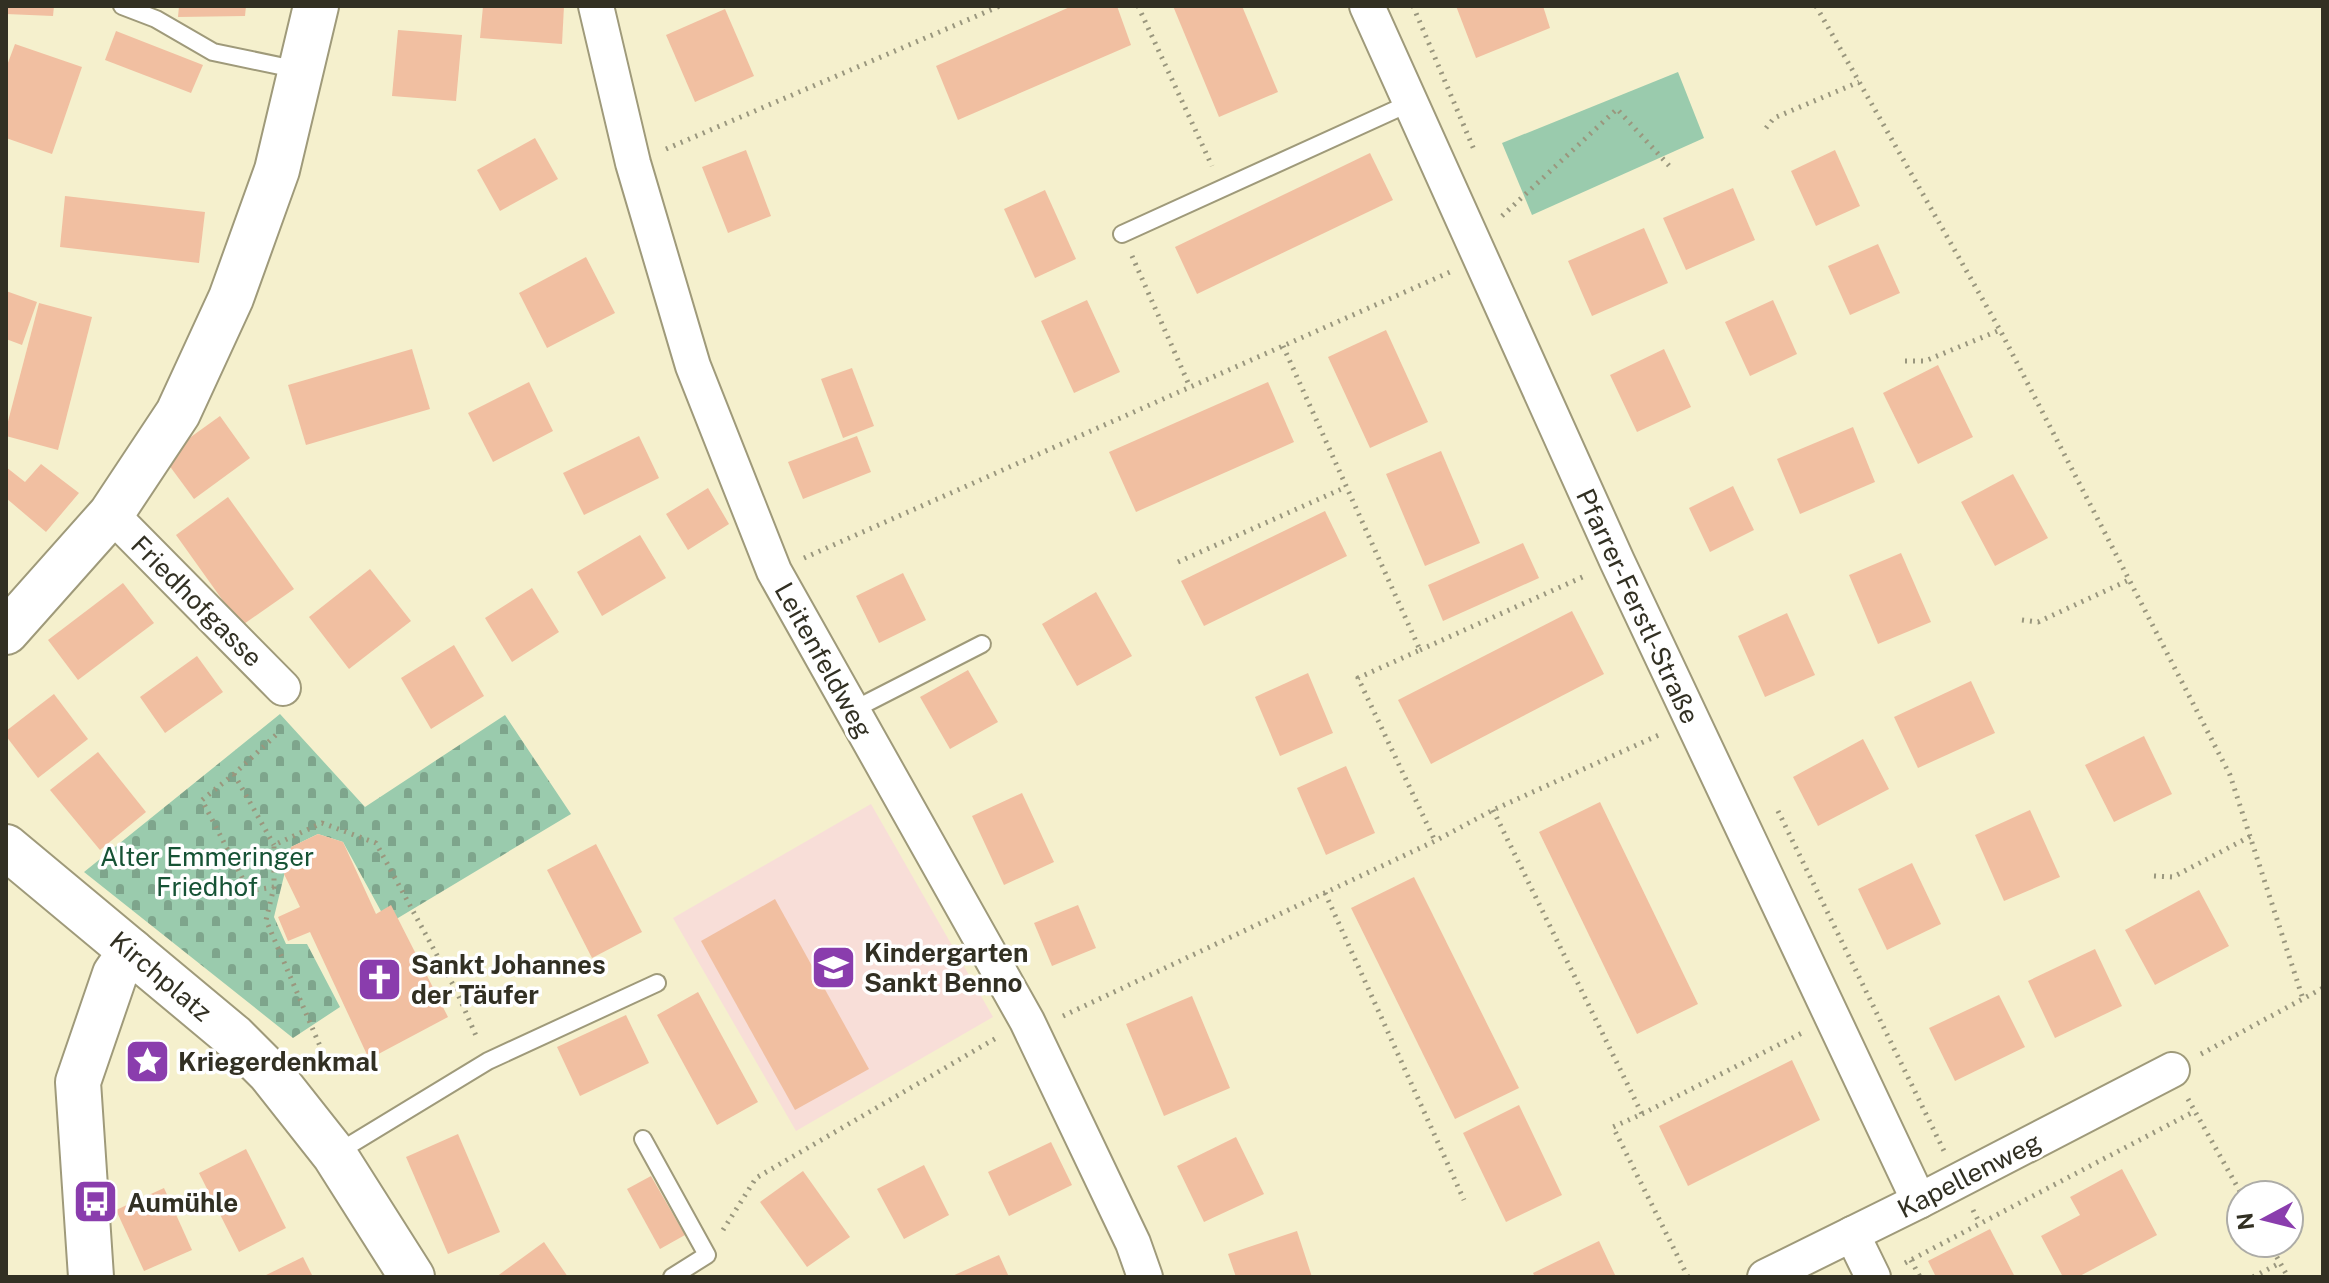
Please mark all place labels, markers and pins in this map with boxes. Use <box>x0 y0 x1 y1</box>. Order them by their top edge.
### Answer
place label: Kindergarten Sankt Benno <box>864 937 1028 998</box>
school or university icon: Kindergarten Sankt Benno <box>809 943 857 991</box>
place label: Sankt Johannes der Täufer <box>411 949 606 1010</box>
church icon: Sankt Johannes der Täufer <box>356 955 404 1003</box>
place icon: Kriegerdenkmal <box>123 1037 171 1085</box>
place label: Kriegerdenkmal <box>178 1046 379 1077</box>
bus stop icon: Aumühle <box>72 1178 120 1226</box>
place label: Aumühle <box>127 1187 238 1218</box>

